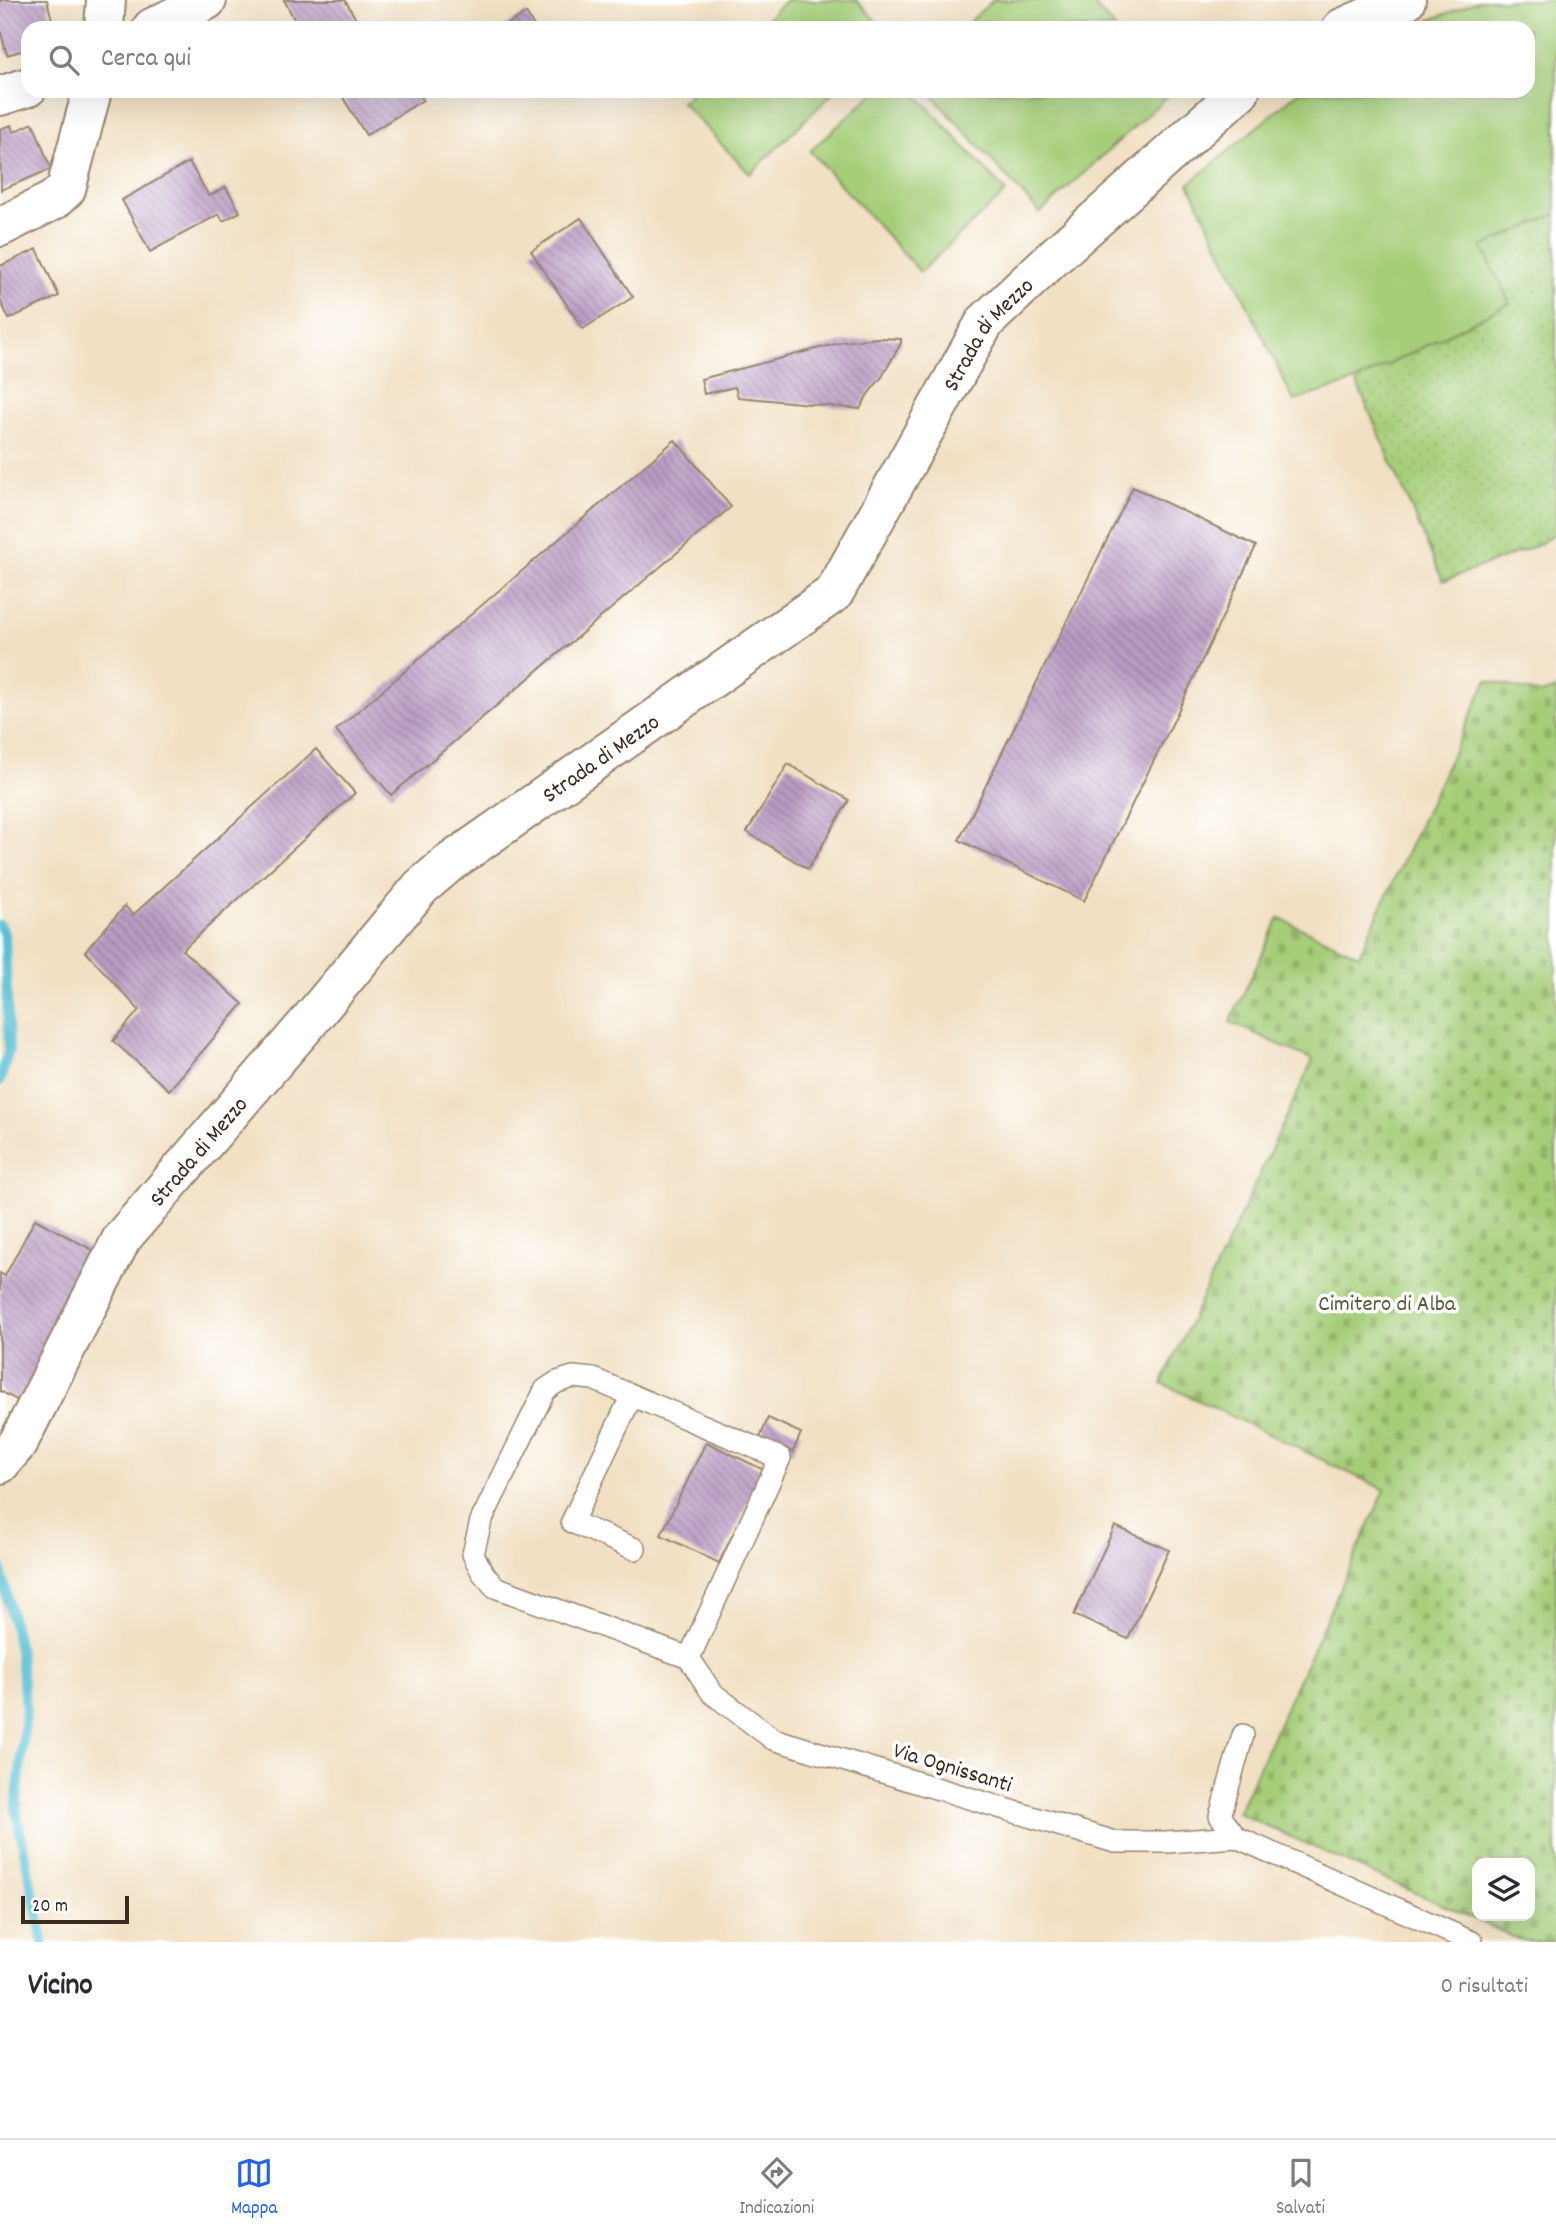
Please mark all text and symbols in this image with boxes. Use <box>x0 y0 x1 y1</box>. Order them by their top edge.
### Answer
search box <box>21 21 1535 98</box>
icon: search <box>45 41 83 79</box>
text: Cerca qui <box>101 41 191 78</box>
street label: Strada di Mezzo <box>937 271 1043 398</box>
street label: Strada di Mezzo <box>537 707 668 813</box>
street label: Strada di Mezzo <box>143 1090 257 1215</box>
park label: Cimitero di Alba <box>1318 1289 1457 1322</box>
street label: Via Ognissanti <box>888 1736 1016 1803</box>
map controls <box>1472 1858 1535 1921</box>
button: layers <box>1472 1858 1535 1921</box>
scale bar <box>21 1893 130 1925</box>
text: 20 m <box>32 1894 68 1921</box>
text: Vicino <box>28 1966 93 2009</box>
text: 0 risultati <box>1440 1971 1528 2004</box>
tab: Mappa <box>231 2154 277 2223</box>
tab: Indicazioni <box>739 2154 814 2223</box>
tab: Salvati <box>1276 2154 1325 2223</box>

